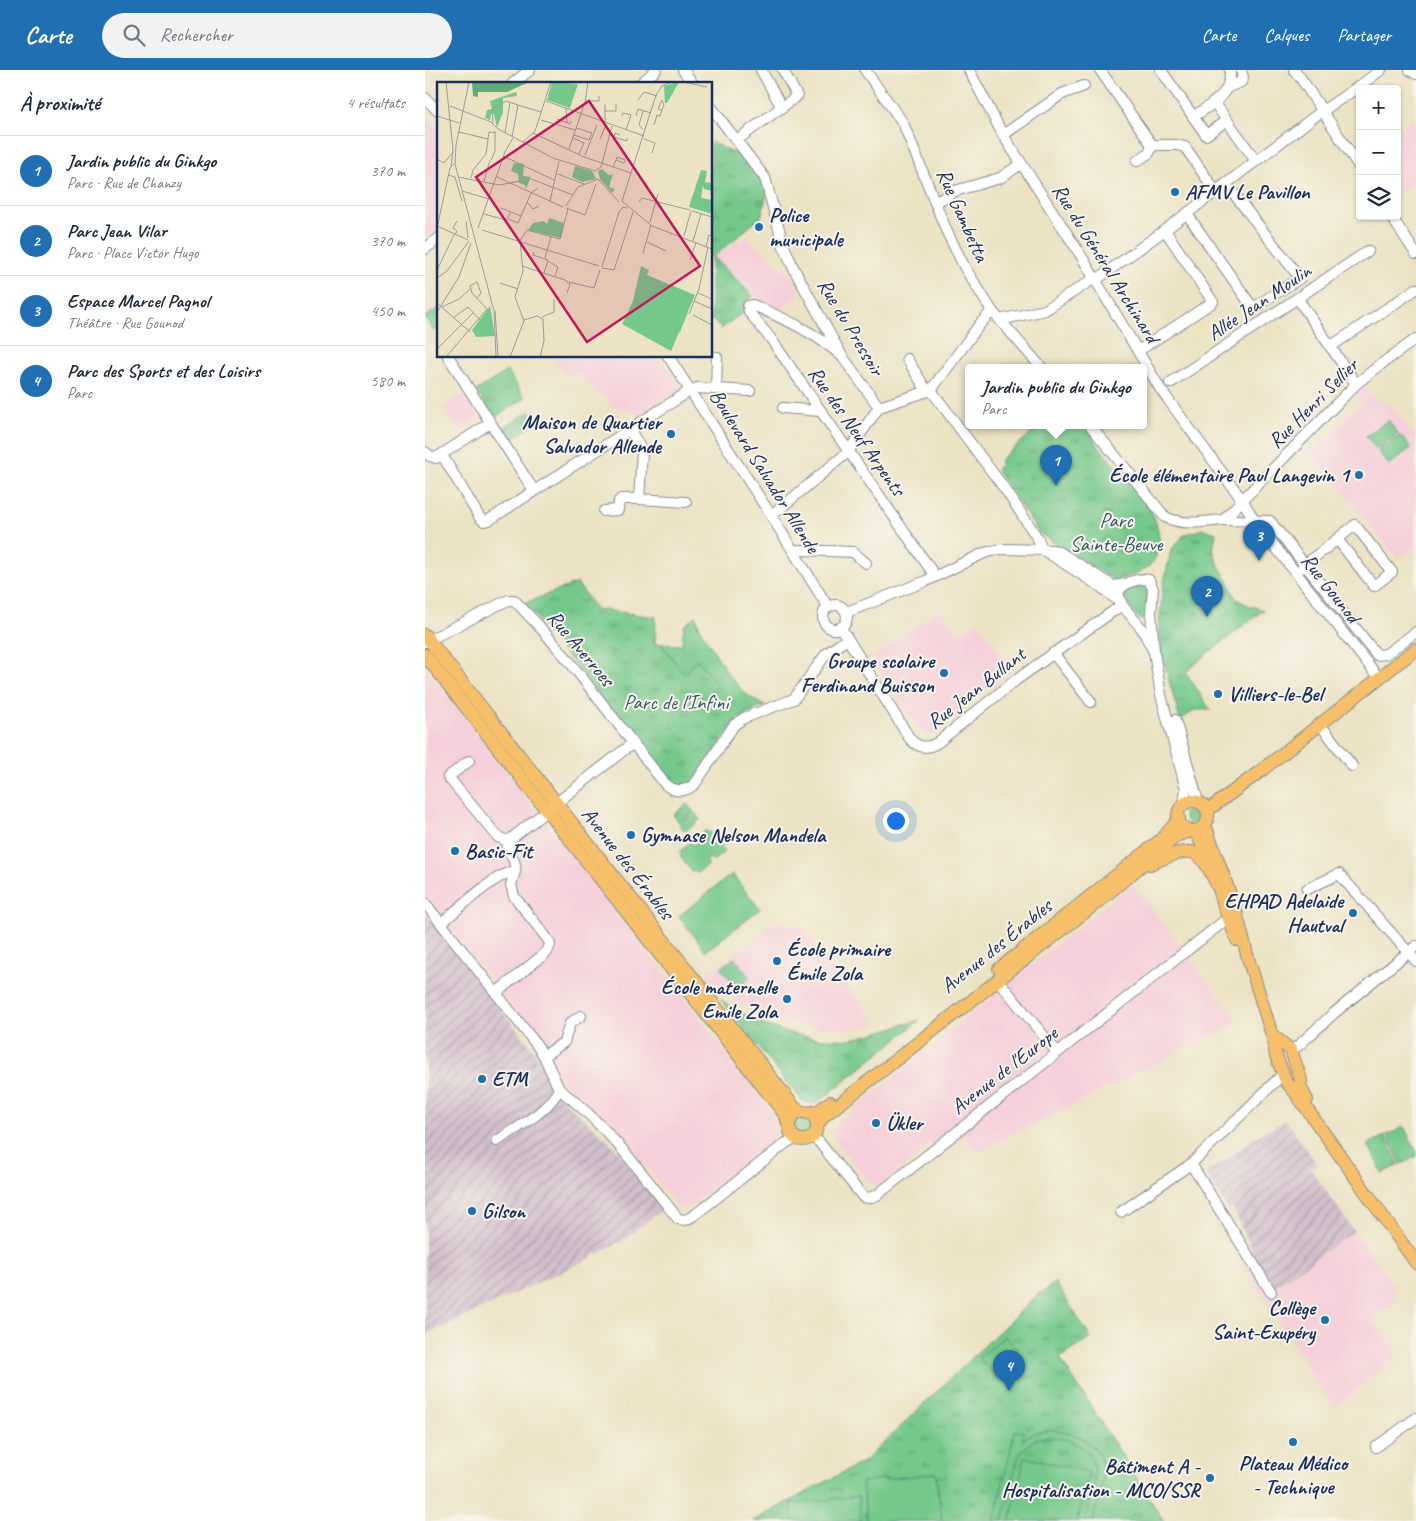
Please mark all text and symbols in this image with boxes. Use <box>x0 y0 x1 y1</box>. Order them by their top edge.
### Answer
search box <box>102 13 452 58</box>
text: Carte <box>25 20 72 50</box>
icon: search <box>120 21 148 49</box>
text: Rechercher <box>160 23 233 47</box>
text: Carte <box>1202 24 1236 46</box>
text: Calques <box>1264 24 1309 46</box>
text: Partager <box>1337 24 1391 46</box>
inset map <box>437 82 713 358</box>
map controls <box>1356 85 1401 220</box>
button: + <box>1356 85 1401 130</box>
text: À proximité <box>20 90 100 116</box>
text: 4 résultats <box>346 93 405 113</box>
button: − <box>1356 130 1401 175</box>
text: Jardin public du Ginkgo <box>67 149 216 173</box>
text: 1 <box>32 161 40 181</box>
text: 370 m <box>371 161 405 181</box>
street label: Rue Gambetta <box>931 164 996 267</box>
text: Parc · Rue de Chanzy <box>67 173 181 193</box>
button: layers <box>1356 175 1401 220</box>
street label: Rue du Général Archinard <box>1047 179 1167 351</box>
place label: AFMV Le Pavillon <box>1185 179 1311 205</box>
marker: AFMV Le Pavillon <box>1169 186 1181 198</box>
place label: Police municipale <box>769 202 845 252</box>
text: Parc Jean Vilar <box>67 219 167 243</box>
marker: Police municipale <box>753 221 765 233</box>
text: 2 <box>32 231 40 251</box>
text: 370 m <box>371 231 405 251</box>
text: Parc · Place Victor Hugo <box>67 243 199 263</box>
street label: Allée Jean Moulin <box>1202 257 1317 346</box>
street label: Rue du Pressoir <box>812 274 891 382</box>
text: Espace Marcel Pagnol <box>67 289 209 313</box>
text: 3 <box>32 301 40 321</box>
text: 450 m <box>371 301 405 321</box>
text: Théâtre · Rue Gounod <box>67 313 183 333</box>
street label: Rue Henri Sellier <box>1262 351 1365 454</box>
text: Parc des Sports et des Loisirs <box>67 359 260 383</box>
street label: Rue des Neuf Arpents <box>803 361 912 502</box>
popup <box>965 364 1147 429</box>
text: 4 <box>32 371 40 391</box>
text: 580 m <box>371 371 405 391</box>
text: Jardin public du Ginkgo <box>981 375 1131 399</box>
text: Parc <box>67 383 92 403</box>
street label: Boulevard Salvador Allende <box>704 384 827 559</box>
text: Parc <box>981 399 1007 419</box>
place label: Maison de Quartier Salvador Allende <box>522 409 663 459</box>
marker: Maison de Quartier Salvador Allende <box>665 428 677 440</box>
pin: 1 <box>1040 445 1072 486</box>
place label: École élémentaire Paul Langevin 1 <box>1109 462 1352 488</box>
marker: École élémentaire Paul Langevin 1 <box>1353 469 1365 481</box>
park label: Parc Sainte-Beuve <box>1070 507 1163 557</box>
pin: 3 <box>1243 520 1275 561</box>
street label: Rue Gounod <box>1296 548 1369 631</box>
pin: 2 <box>1191 576 1223 617</box>
street label: Rue Averroes <box>542 605 621 693</box>
street label: Rue Jean Bullant <box>922 640 1032 735</box>
place label: Groupe scolaire Ferdinand Buisson <box>801 648 936 698</box>
marker: Groupe scolaire Ferdinand Buisson <box>938 667 950 679</box>
place label: Villiers-le-Bel <box>1228 681 1327 707</box>
marker: Villiers-le-Bel <box>1212 688 1224 700</box>
park label: Parc de l'Infini <box>624 689 732 715</box>
street label: Avenue des Érables <box>576 802 681 926</box>
your location <box>883 808 909 834</box>
place label: Gymnase Nelson Mandela <box>641 822 827 848</box>
marker: Gymnase Nelson Mandela <box>625 829 637 841</box>
place label: Basic-Fit <box>465 838 534 864</box>
marker: Basic-Fit <box>449 845 461 857</box>
place label: EHPAD Adelaide Hautval <box>1224 888 1347 938</box>
street label: Avenue des Érables <box>935 892 1058 999</box>
marker: EHPAD Adelaide Hautval <box>1347 907 1359 919</box>
place label: École primaire Émile Zola <box>787 936 892 986</box>
marker: École primaire Émile Zola <box>771 955 783 967</box>
place label: École maternelle Emile Zola <box>661 974 779 1024</box>
marker: École maternelle Emile Zola <box>781 993 793 1005</box>
street label: Avenue de l'Europe <box>946 1020 1063 1120</box>
place label: ETM <box>492 1066 529 1092</box>
marker: ETM <box>476 1073 488 1085</box>
place label: Ükler <box>886 1110 925 1136</box>
marker: Ükler <box>870 1117 882 1129</box>
place label: Gilson <box>482 1198 526 1224</box>
marker: Gilson <box>466 1205 478 1217</box>
place label: Collège Saint-Exupéry <box>1212 1295 1317 1346</box>
marker: Collège Saint-Exupéry <box>1319 1314 1331 1326</box>
pin: 4 <box>993 1350 1025 1391</box>
marker: Plateau Médico - Technique <box>1287 1436 1299 1448</box>
place label: Plateau Médico - Technique <box>1239 1450 1350 1500</box>
place label: Bâtiment A - Hospitalisation - MCO/SSR <box>1002 1453 1202 1503</box>
marker: Bâtiment A - Hospitalisation - MCO/SSR <box>1204 1472 1216 1484</box>

